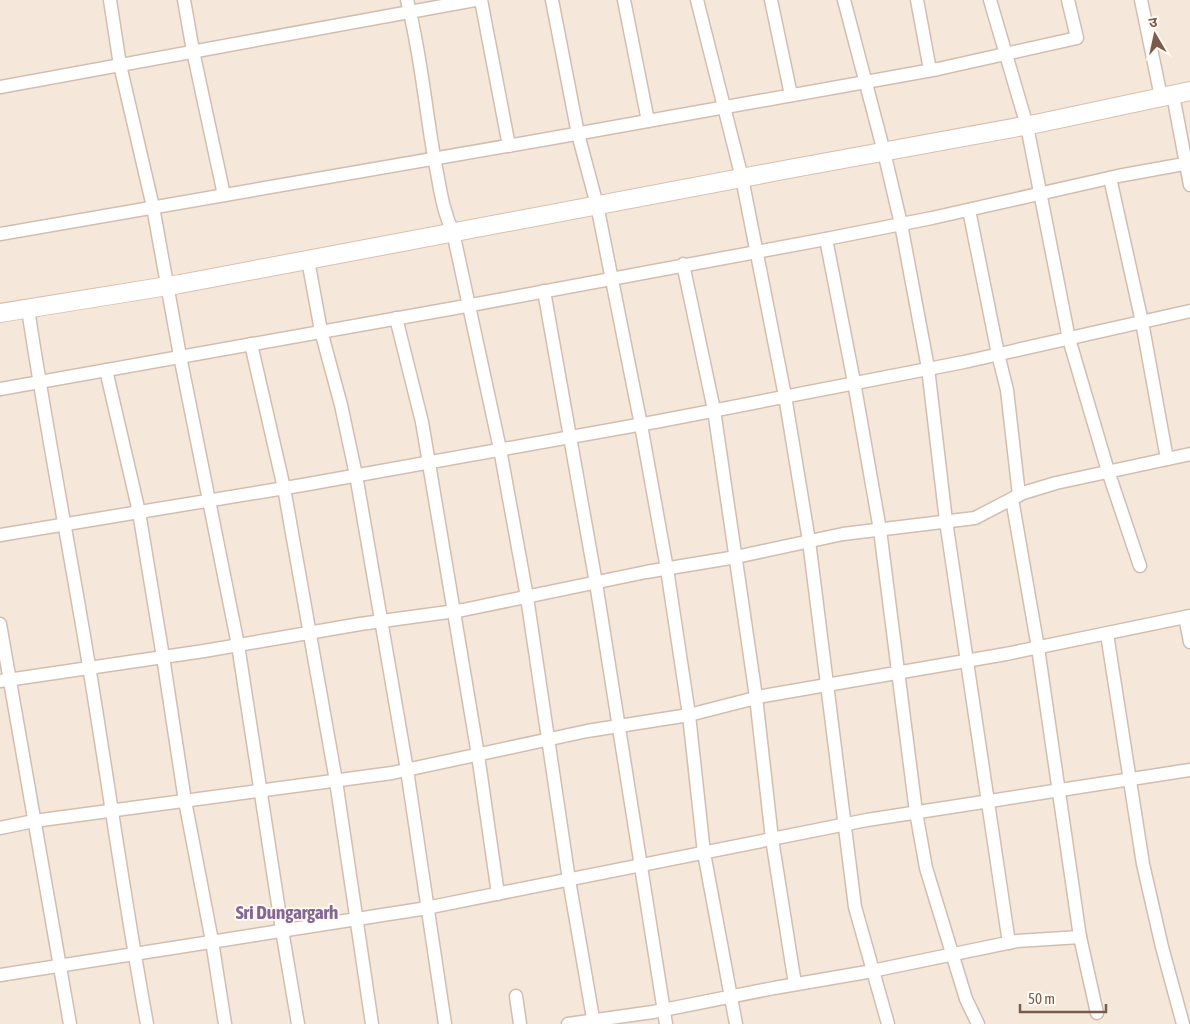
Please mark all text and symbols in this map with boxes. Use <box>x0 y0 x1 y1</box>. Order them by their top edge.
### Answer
north arrow <box>1130 10 1180 60</box>
text: उ <box>1148 13 1159 31</box>
district label: Sri Dungargarh <box>236 901 338 923</box>
scale bar <box>1020 982 1106 1014</box>
text: 50 m <box>1028 990 1055 1007</box>

